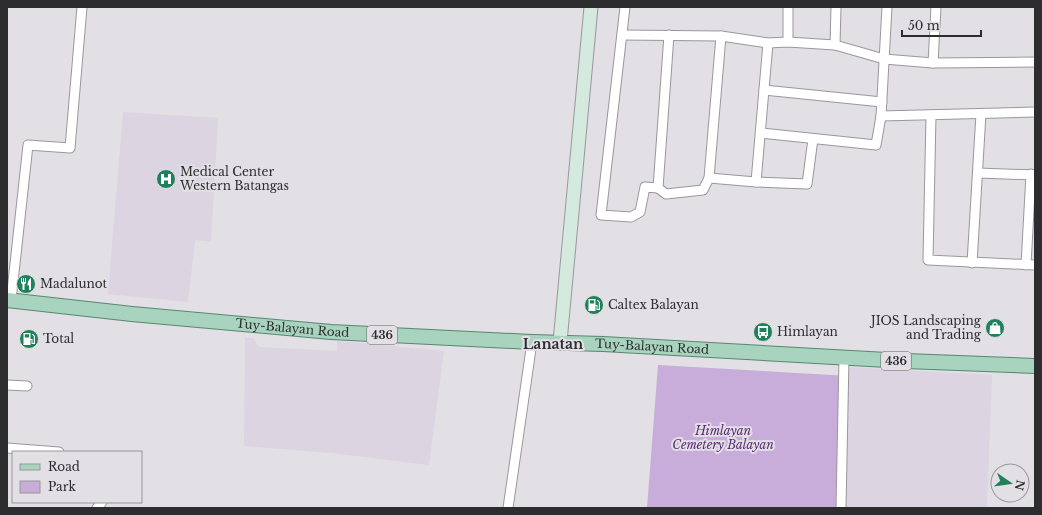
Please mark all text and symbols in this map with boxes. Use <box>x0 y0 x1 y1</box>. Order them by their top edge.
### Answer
scale bar <box>902 12 981 38</box>
text: 50 m <box>908 18 940 33</box>
place label: Medical Center Western Batangas <box>179 164 289 193</box>
hospital icon: Medical Center Western Batangas <box>155 168 177 190</box>
restaurant icon: Madalunot <box>15 273 37 295</box>
place label: Madalunot <box>40 276 108 291</box>
fuel station icon: Caltex Balayan <box>583 294 605 316</box>
place label: Caltex Balayan <box>608 297 699 312</box>
place label: JIOS Landscaping and Trading <box>869 313 982 342</box>
street label: Tuy-Balayan Road <box>235 315 350 340</box>
shop icon: JIOS Landscaping and Trading <box>984 317 1006 339</box>
bus stop icon: Himlayan <box>752 321 774 343</box>
place label: Himlayan <box>777 324 838 339</box>
road number: 436 <box>367 326 397 344</box>
fuel station icon: Total <box>18 328 40 350</box>
place label: Total <box>43 331 74 346</box>
district label: Lanatan <box>523 335 583 353</box>
street label: Tuy-Balayan Road <box>595 336 709 357</box>
road number: 436 <box>881 352 911 370</box>
park label: Himlayan Cemetery Balayan <box>672 423 774 452</box>
legend <box>12 451 142 503</box>
text: Road <box>48 459 80 474</box>
north arrow <box>990 463 1030 503</box>
text: Park <box>48 479 76 494</box>
text: N <box>1012 479 1028 493</box>

